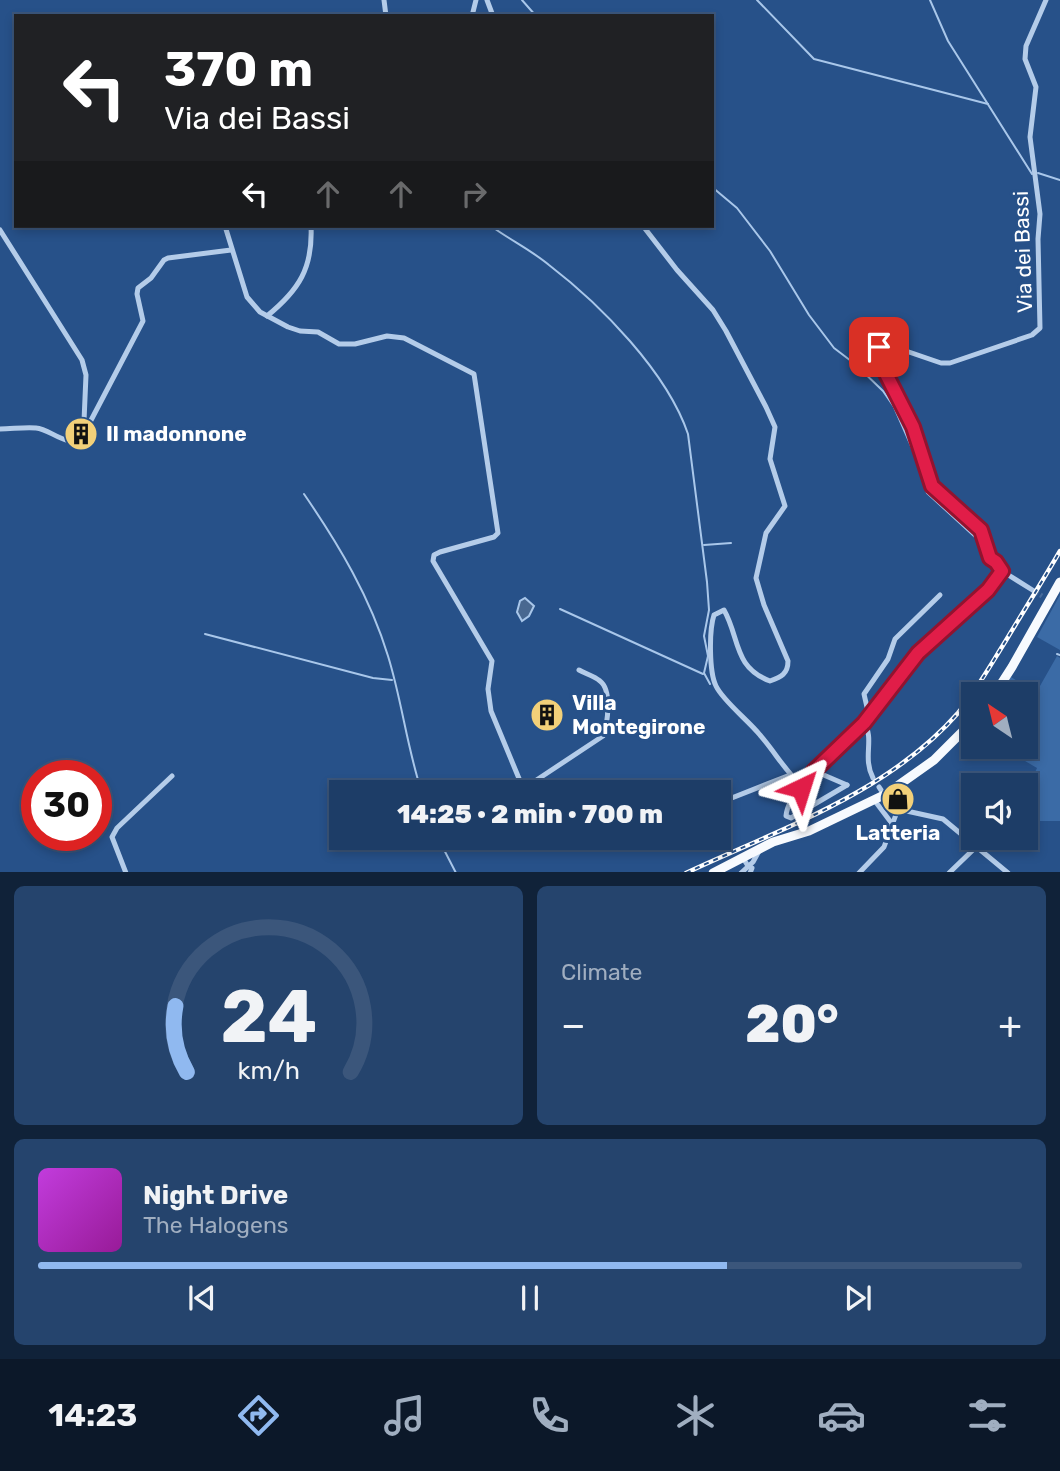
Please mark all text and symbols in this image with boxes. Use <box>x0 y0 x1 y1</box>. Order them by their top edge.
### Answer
text: 370 m <box>164 40 313 98</box>
icon: left <box>49 42 140 133</box>
text: Via dei Bassi <box>164 99 350 137</box>
icon: left <box>236 175 274 213</box>
icon: ahead <box>309 175 347 213</box>
icon: ahead <box>382 175 420 213</box>
icon: right <box>455 175 493 213</box>
street label: Via dei Bassi <box>1008 191 1037 313</box>
pin <box>849 317 909 377</box>
icon: arrive <box>860 328 898 366</box>
building icon: Il madonnone <box>62 415 100 453</box>
place label: Il madonnone <box>106 421 247 446</box>
north arrow <box>961 682 1038 760</box>
map controls <box>961 682 1038 850</box>
place label: Villa Montegirone <box>572 690 705 739</box>
building icon: Villa Montegirone <box>528 696 566 734</box>
position arrow <box>764 751 838 825</box>
speed limit sign: 30 <box>21 760 112 851</box>
button: sound <box>961 773 1038 850</box>
shop icon: Latteria <box>879 780 917 818</box>
text: 14:25 · 2 min · 700 m <box>397 799 663 830</box>
place label: Latteria <box>856 820 940 845</box>
text: Climate <box>561 958 642 986</box>
text: 24 <box>220 974 317 1060</box>
text: 20° <box>745 993 839 1055</box>
text: − <box>561 1002 586 1048</box>
text: + <box>998 1002 1022 1048</box>
text: km/h <box>237 1055 300 1084</box>
text: Night Drive <box>143 1180 288 1211</box>
text: The Halogens <box>143 1211 289 1239</box>
icon: previous <box>183 1279 221 1317</box>
icon: pause <box>511 1279 549 1317</box>
icon: next <box>839 1279 877 1317</box>
icon: directions <box>234 1391 283 1440</box>
icon: music <box>380 1391 429 1440</box>
icon: phone <box>525 1391 574 1440</box>
icon: climate <box>671 1391 720 1440</box>
icon: car <box>817 1391 866 1440</box>
icon: filters <box>963 1391 1012 1440</box>
text: 14:23 <box>48 1396 137 1434</box>

